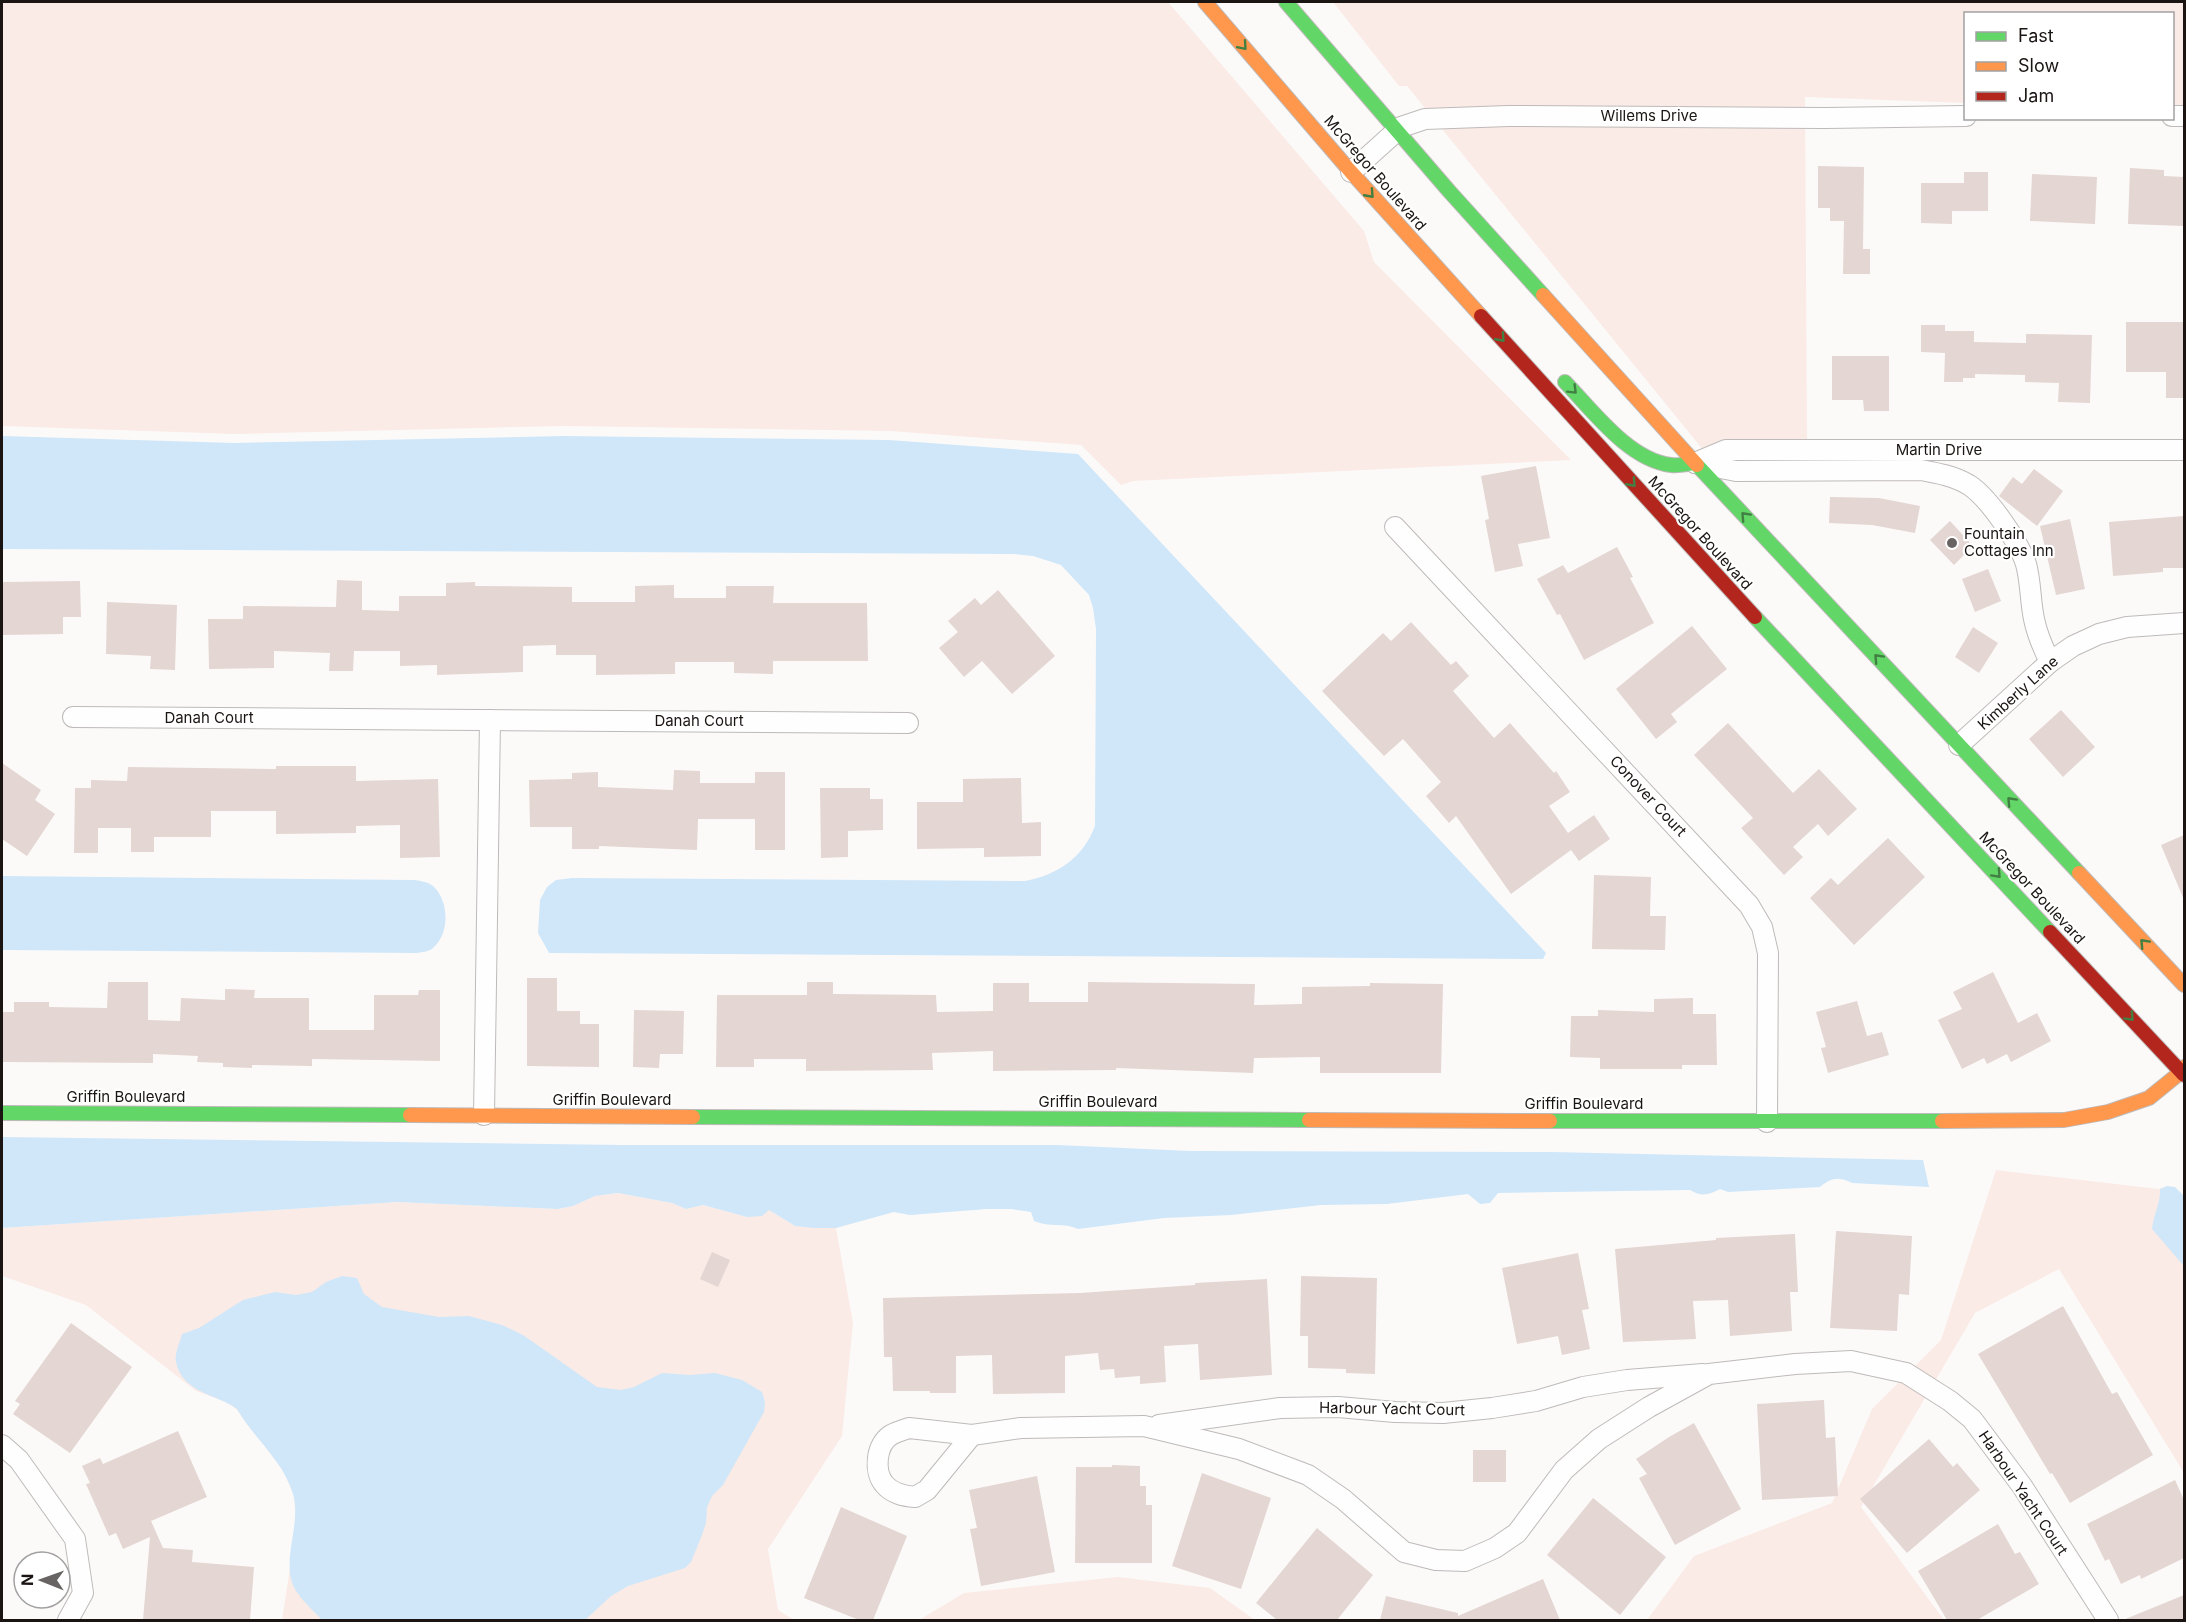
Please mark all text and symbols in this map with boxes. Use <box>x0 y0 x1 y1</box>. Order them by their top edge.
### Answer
legend <box>1964 12 2174 120</box>
text: Fast <box>2018 25 2054 46</box>
one-way arrow <box>1236 39 1247 50</box>
text: Slow <box>2018 55 2059 76</box>
text: Jam <box>2018 85 2054 106</box>
street label: Willems Drive <box>1601 106 1697 125</box>
street label: McGregor Boulevard <box>1320 111 1431 234</box>
one-way arrow <box>1363 187 1374 197</box>
one-way arrow <box>1494 332 1505 342</box>
one-way arrow <box>1566 383 1577 393</box>
street label: Martin Drive <box>1896 440 1982 459</box>
street label: McGregor Boulevard <box>1644 472 1756 594</box>
one-way arrow <box>1625 476 1636 487</box>
one-way arrow <box>1741 512 1752 523</box>
place label: Fountain Cottages Inn <box>1964 524 2054 560</box>
marker: Fountain Cottages Inn <box>1945 536 1959 550</box>
street label: Kimberly Lane <box>1973 652 2062 734</box>
one-way arrow <box>1874 655 1885 665</box>
street label: Danah Court <box>164 708 254 727</box>
street label: Danah Court <box>654 711 744 730</box>
street label: Conover Court <box>1606 751 1691 840</box>
one-way arrow <box>2007 797 2018 807</box>
street label: McGregor Boulevard <box>1975 828 2089 948</box>
one-way arrow <box>1990 868 2001 878</box>
one-way arrow <box>2141 939 2152 950</box>
one-way arrow <box>2123 1010 2134 1021</box>
street label: Griffin Boulevard <box>66 1087 186 1106</box>
street label: Griffin Boulevard <box>552 1090 672 1109</box>
street label: Griffin Boulevard <box>1038 1092 1158 1111</box>
street label: Griffin Boulevard <box>1524 1094 1644 1113</box>
street label: Harbour Yacht Court <box>1319 1398 1465 1419</box>
street label: Harbour Yacht Court <box>1975 1427 2072 1559</box>
north arrow <box>12 1550 72 1610</box>
text: N <box>17 1573 37 1586</box>

